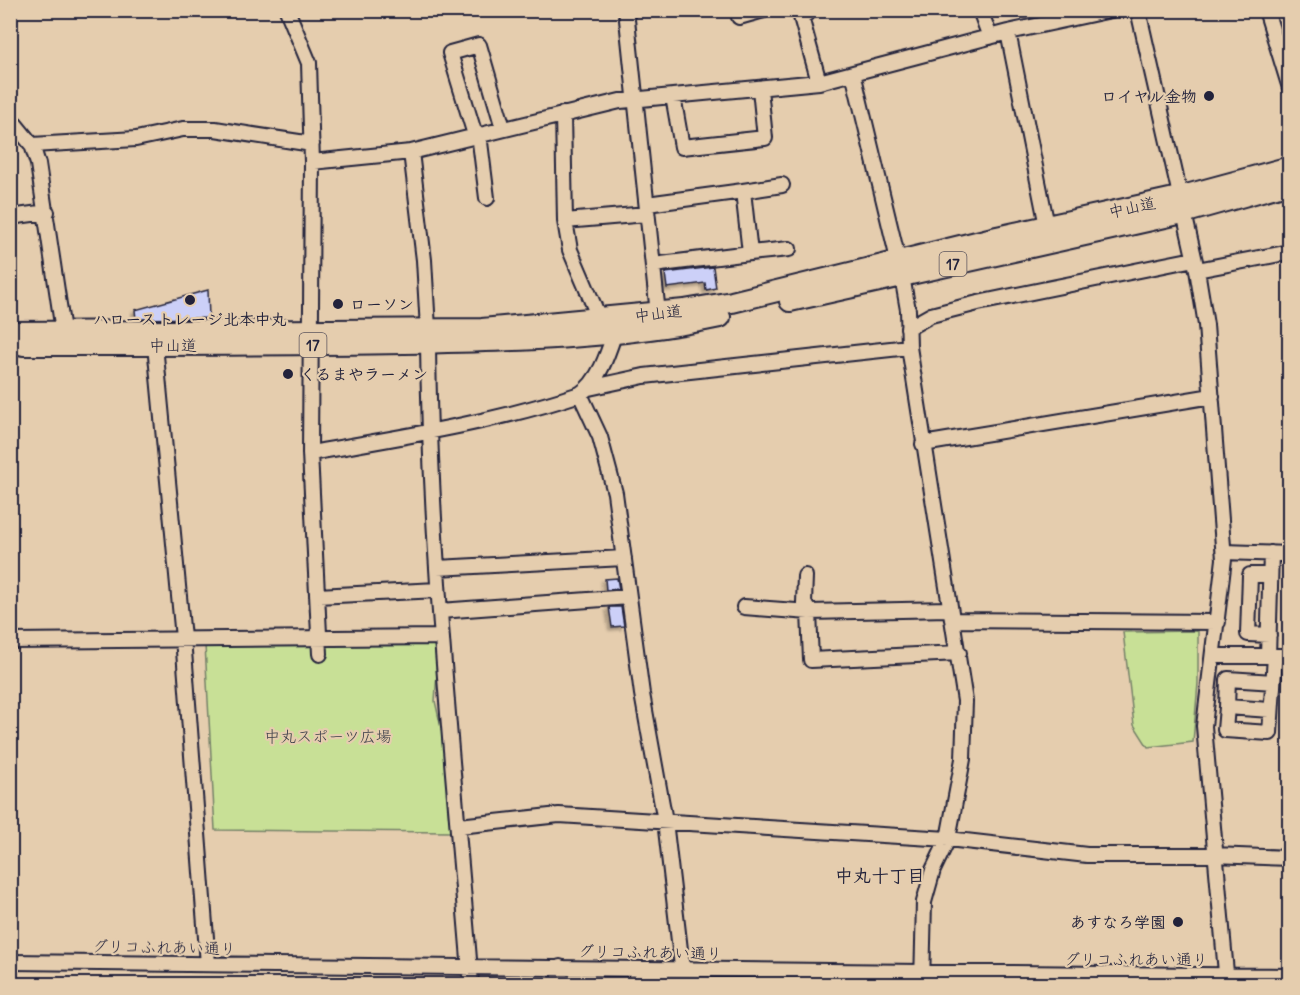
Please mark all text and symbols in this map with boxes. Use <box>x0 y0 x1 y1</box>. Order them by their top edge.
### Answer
place label: ロイヤル金物 <box>1101 86 1197 106</box>
marker: ロイヤル金物 <box>1202 89 1216 103</box>
street label: 中山道 <box>1106 192 1158 222</box>
road number: 17 <box>940 252 966 276</box>
marker: ハローストレージ北本中丸 <box>183 293 197 307</box>
place label: ローソン <box>350 294 414 314</box>
marker: ローソン <box>331 297 345 311</box>
street label: 中山道 <box>633 300 683 326</box>
place label: ハローストレージ北本中丸 <box>93 309 287 329</box>
road number: 17 <box>300 333 326 357</box>
street label: 中山道 <box>149 335 197 355</box>
place label: くるまやラーメン <box>300 364 428 384</box>
marker: くるまやラーメン <box>281 367 295 381</box>
park label: 中丸スポーツ広場 <box>264 726 392 746</box>
district label: 中丸十丁目 <box>835 864 925 887</box>
place label: あすなろ学園 <box>1070 912 1166 932</box>
marker: あすなろ学園 <box>1171 915 1185 929</box>
street label: グリコふれあい通り <box>92 936 236 958</box>
street label: グリコふれあい通り <box>578 941 722 963</box>
street label: グリコふれあい通り <box>1064 949 1208 969</box>

